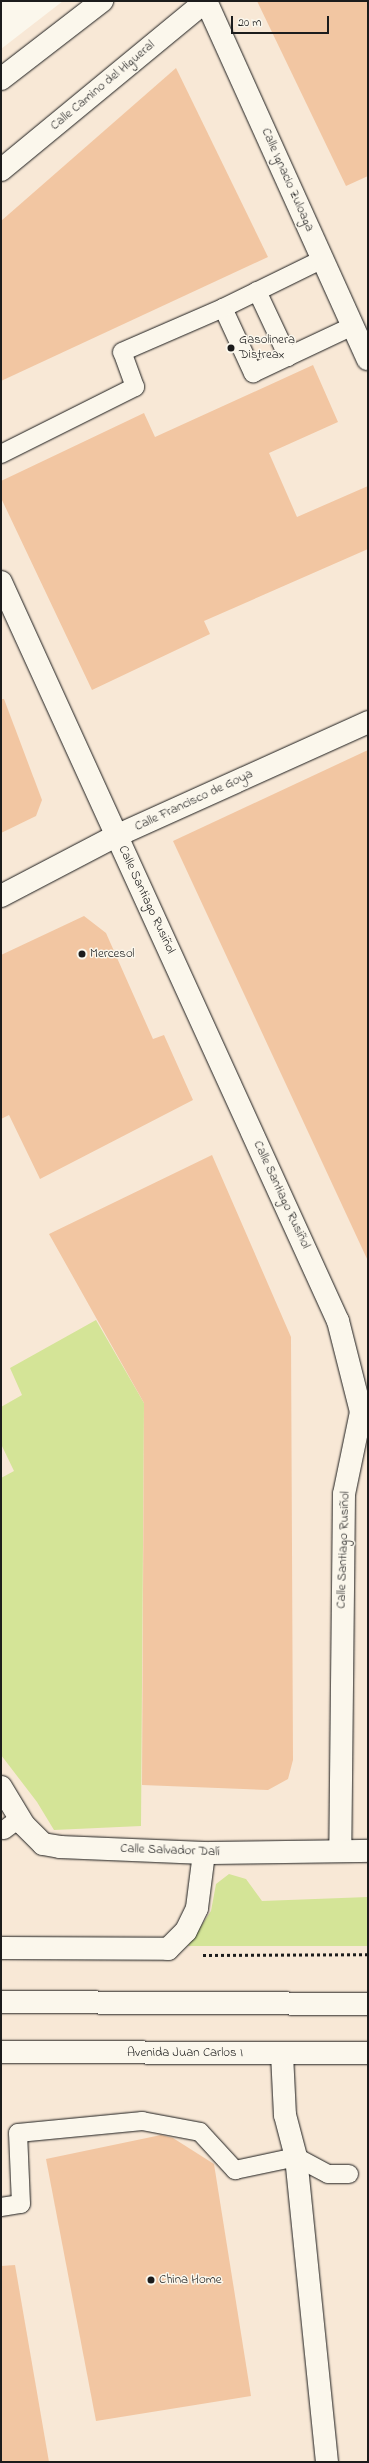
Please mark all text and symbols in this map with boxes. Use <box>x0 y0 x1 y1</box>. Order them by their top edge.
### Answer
scale bar <box>233 8 331 34</box>
text: 20 m <box>238 14 261 32</box>
street label: Calle Camino del Higueral <box>48 38 158 134</box>
street label: Calle Ignacio Zuloaga <box>257 126 317 234</box>
place label: Gasolinera Distreax <box>239 333 295 364</box>
marker: Gasolinera Distreax <box>226 343 236 353</box>
street label: Calle Francisco de Goya <box>132 767 256 835</box>
street label: Calle Santiago Rusiñol <box>114 843 178 957</box>
place label: Mercesol <box>90 946 135 962</box>
marker: Mercesol <box>77 949 87 959</box>
street label: Calle Santiago Rusiñol <box>249 1138 313 1252</box>
street label: Calle Santiago Rusiñol <box>334 1491 354 1609</box>
street label: Calle Salvador Dalí <box>120 1841 220 1861</box>
street label: Avenida Juan Carlos I <box>127 2045 243 2061</box>
place label: China Home <box>159 2272 222 2288</box>
marker: China Home <box>146 2275 156 2285</box>

